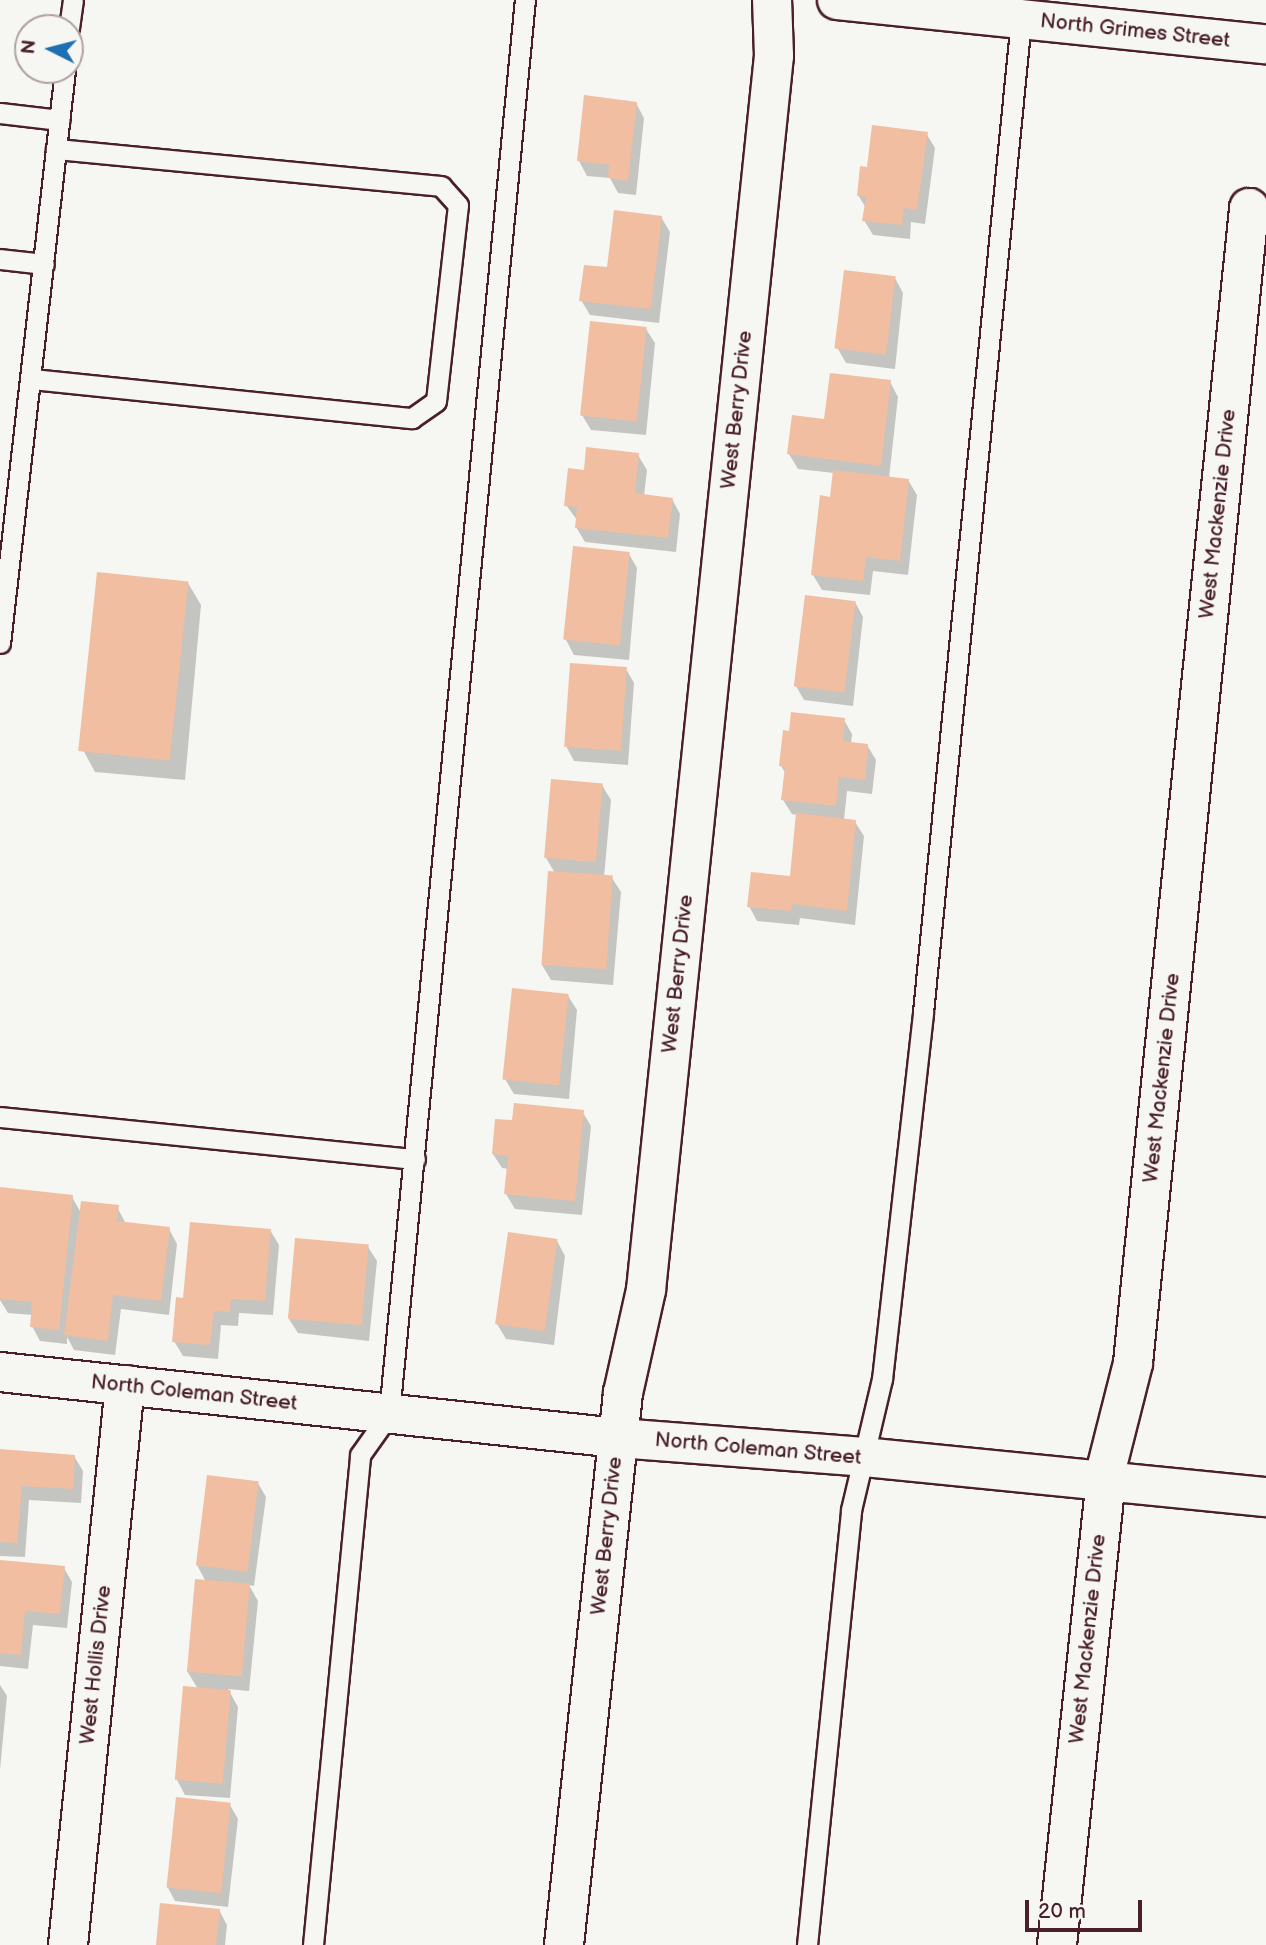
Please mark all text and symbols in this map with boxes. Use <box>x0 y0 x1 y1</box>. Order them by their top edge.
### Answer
street label: North Grimes Street <box>1039 8 1231 54</box>
north arrow <box>14 14 84 84</box>
text: N <box>17 39 42 55</box>
street label: West Berry Drive <box>716 329 758 491</box>
street label: West Mackenzie Drive <box>1194 408 1242 620</box>
street label: West Berry Drive <box>657 893 699 1055</box>
street label: West Mackenzie Drive <box>1138 972 1186 1184</box>
street label: North Coleman Street <box>89 1370 299 1416</box>
street label: North Coleman Street <box>654 1427 862 1471</box>
street label: West Berry Drive <box>586 1455 628 1617</box>
street label: West Mackenzie Drive <box>1064 1533 1112 1745</box>
street label: West Hollis Drive <box>75 1584 117 1746</box>
scale bar <box>1028 1885 1145 1929</box>
text: 20 m <box>1038 1899 1086 1924</box>

